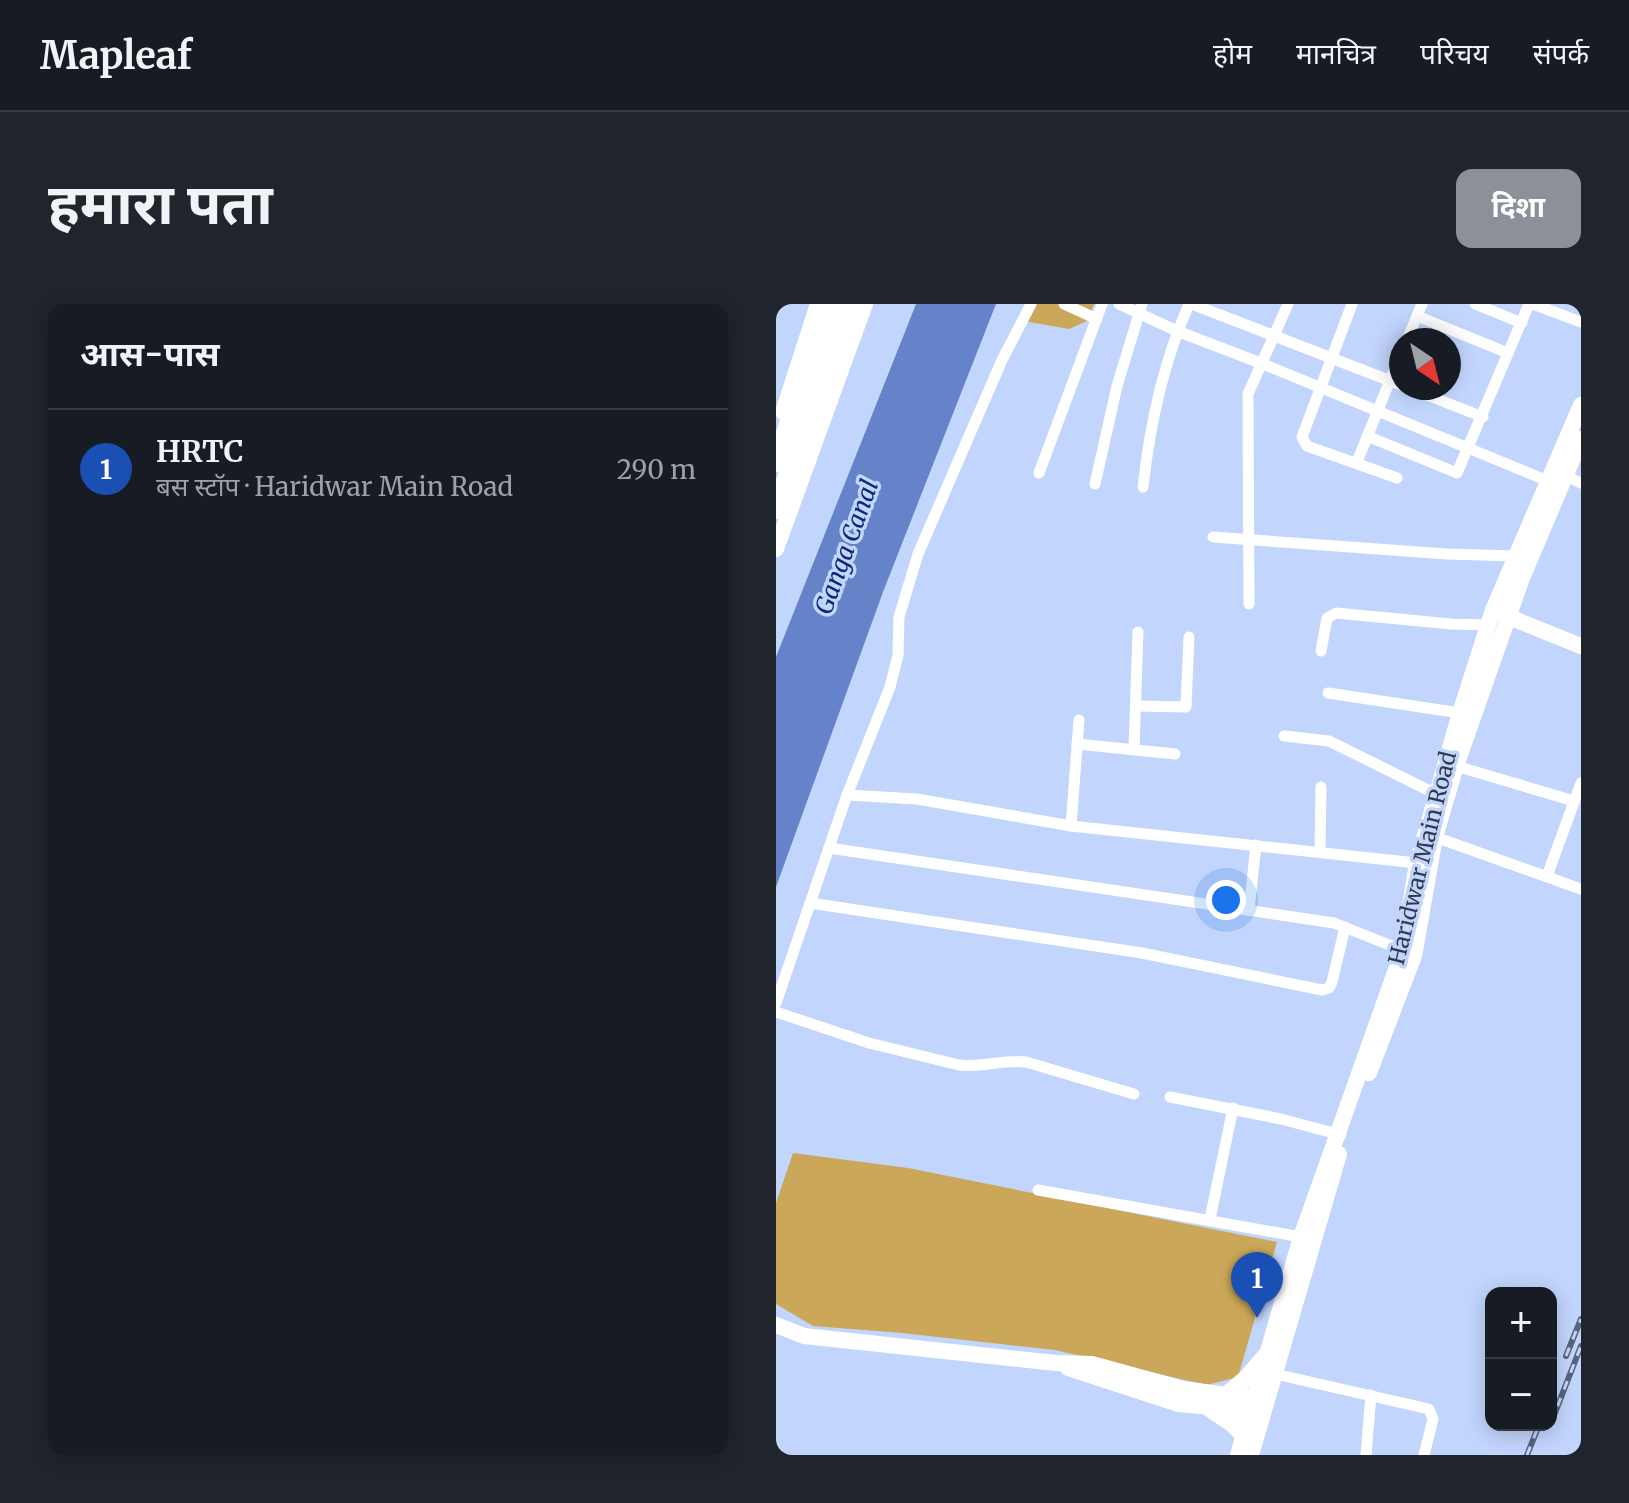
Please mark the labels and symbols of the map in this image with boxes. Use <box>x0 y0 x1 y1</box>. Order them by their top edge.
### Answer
north arrow <box>1389 328 1461 400</box>
water label: Ganga Canal <box>808 475 885 618</box>
street label: Haridwar Main Road <box>1382 748 1462 968</box>
your location <box>1206 880 1246 920</box>
pin: 1 <box>1231 1252 1283 1318</box>

